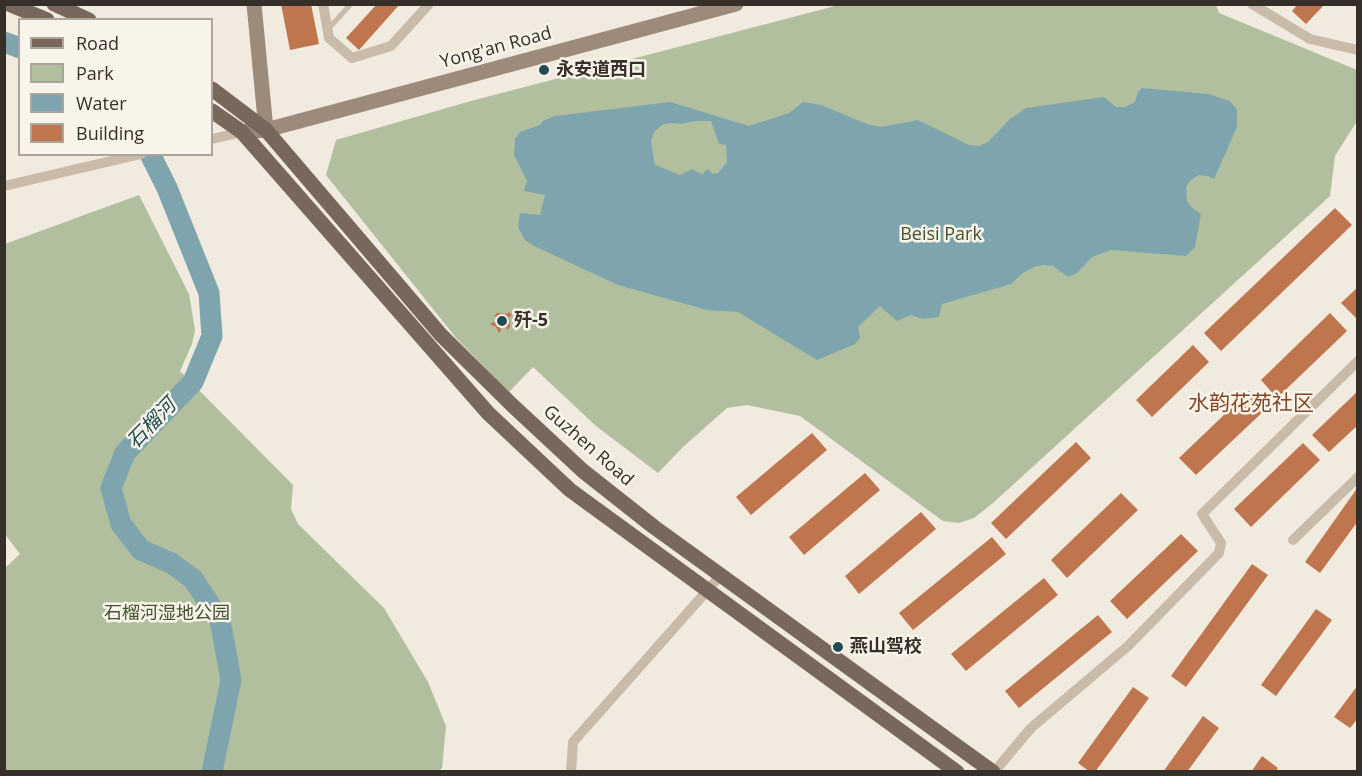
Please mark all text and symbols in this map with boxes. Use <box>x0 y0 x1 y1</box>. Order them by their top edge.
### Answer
legend <box>18 18 213 156</box>
street label: Yong'an Road <box>438 23 554 73</box>
text: Road <box>76 31 119 55</box>
place label: 永安道西口 <box>556 59 646 81</box>
text: Park <box>76 61 114 85</box>
marker: 永安道西口 <box>537 63 551 77</box>
text: Water <box>76 91 127 115</box>
text: Building <box>76 121 144 145</box>
park label: Beisi Park <box>900 224 982 246</box>
place label: 歼-5 <box>514 310 548 332</box>
marker: 歼-5 <box>495 314 509 328</box>
district label: 水韵花苑社区 <box>1188 391 1314 417</box>
water label: 石榴河 <box>123 394 181 454</box>
street label: Guzhen Road <box>539 401 637 491</box>
park label: 石榴河湿地公园 <box>104 603 230 625</box>
place label: 燕山驾校 <box>850 636 922 658</box>
marker: 燕山驾校 <box>831 640 845 654</box>

